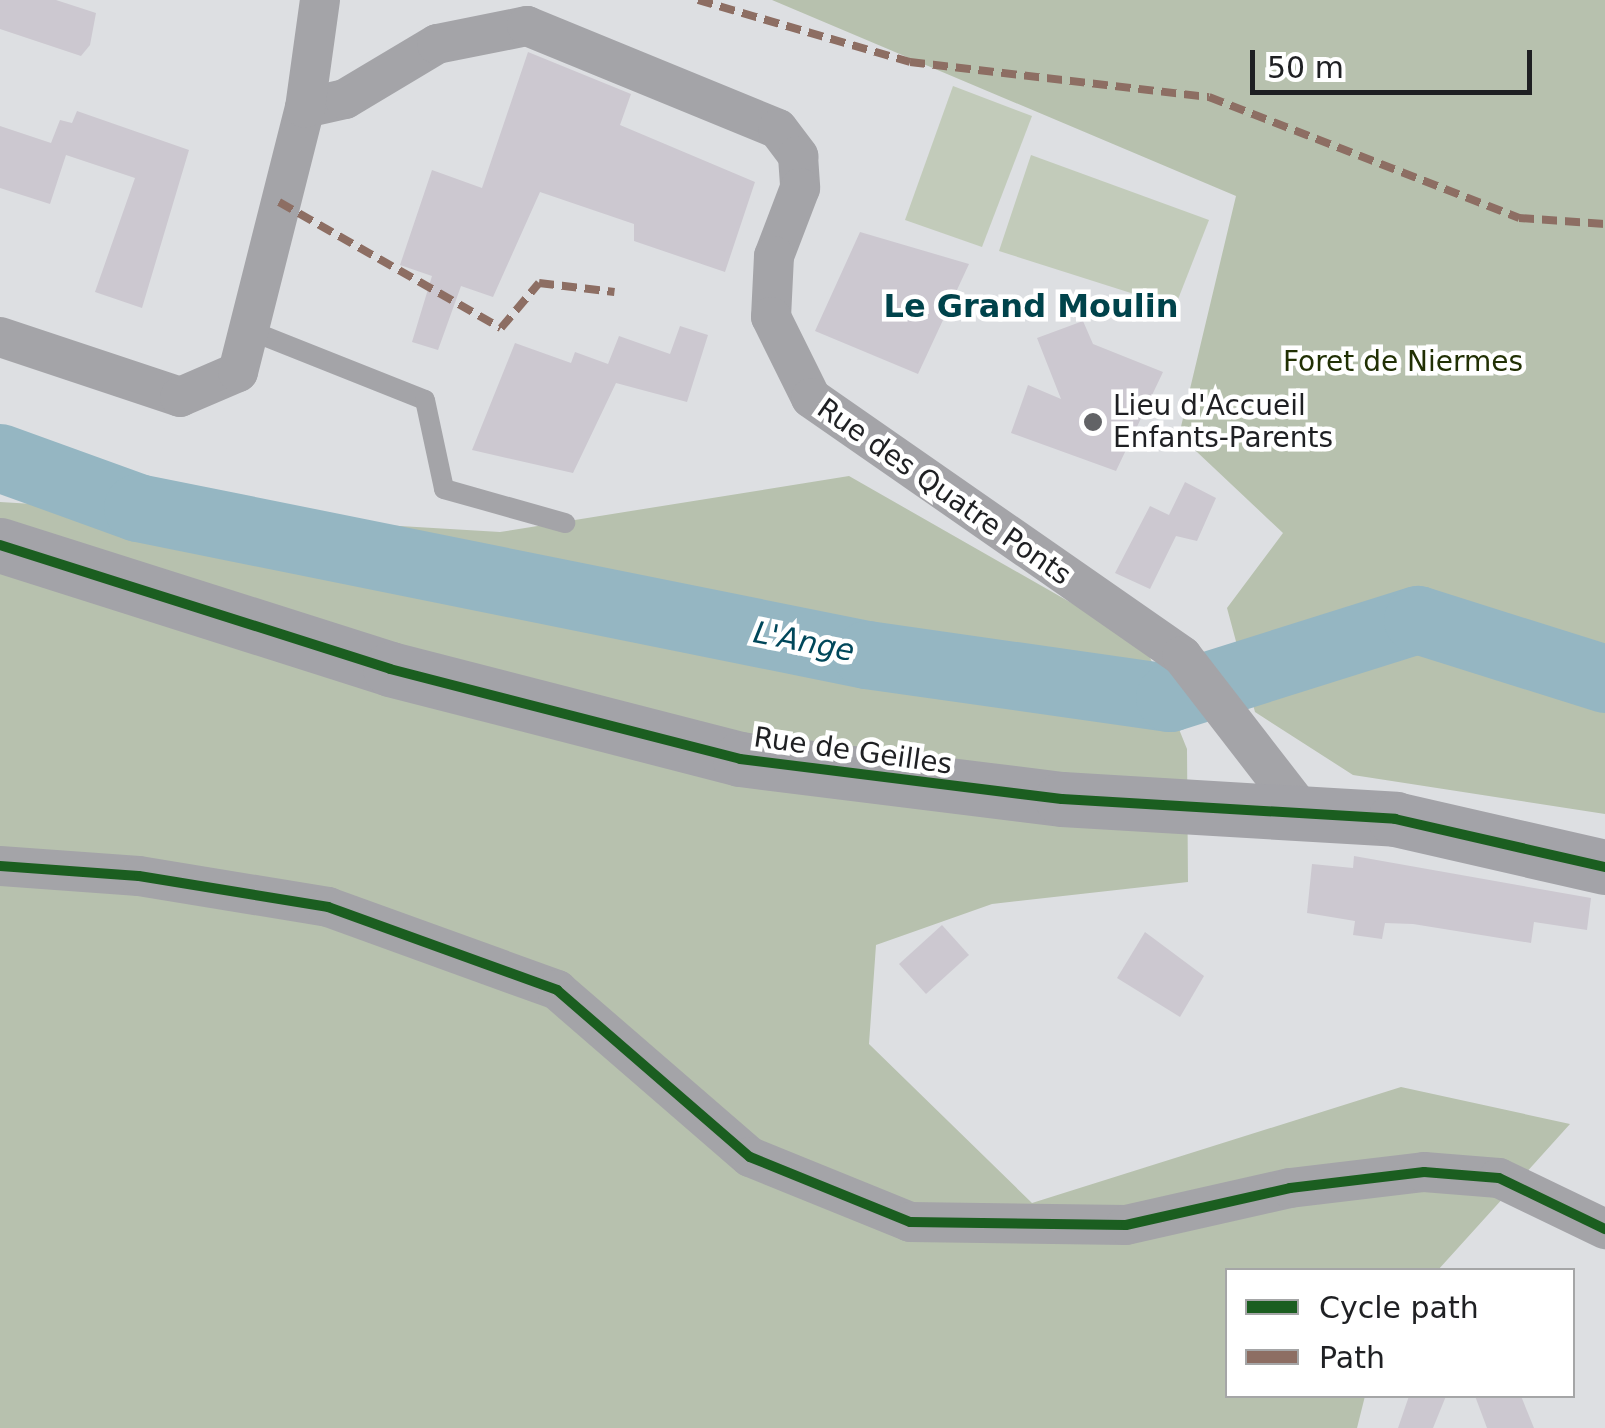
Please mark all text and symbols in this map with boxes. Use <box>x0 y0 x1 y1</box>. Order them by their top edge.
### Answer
scale bar <box>1255 30 1538 92</box>
text: 50 m <box>1267 50 1344 85</box>
district label: Le Grand Moulin <box>883 287 1179 325</box>
park label: Foret de Niermes <box>1283 345 1523 379</box>
place label: Lieu d'Accueil Enfants-Parents <box>1113 389 1333 455</box>
street label: Rue des Quatre Ponts <box>811 392 1077 592</box>
marker: Lieu d'Accueil Enfants-Parents <box>1082 411 1104 433</box>
water label: L'Ange <box>751 615 857 669</box>
street label: Rue de Geilles <box>752 720 954 782</box>
legend <box>1225 1268 1575 1398</box>
text: Cycle path <box>1319 1290 1479 1325</box>
text: Path <box>1319 1340 1385 1375</box>

